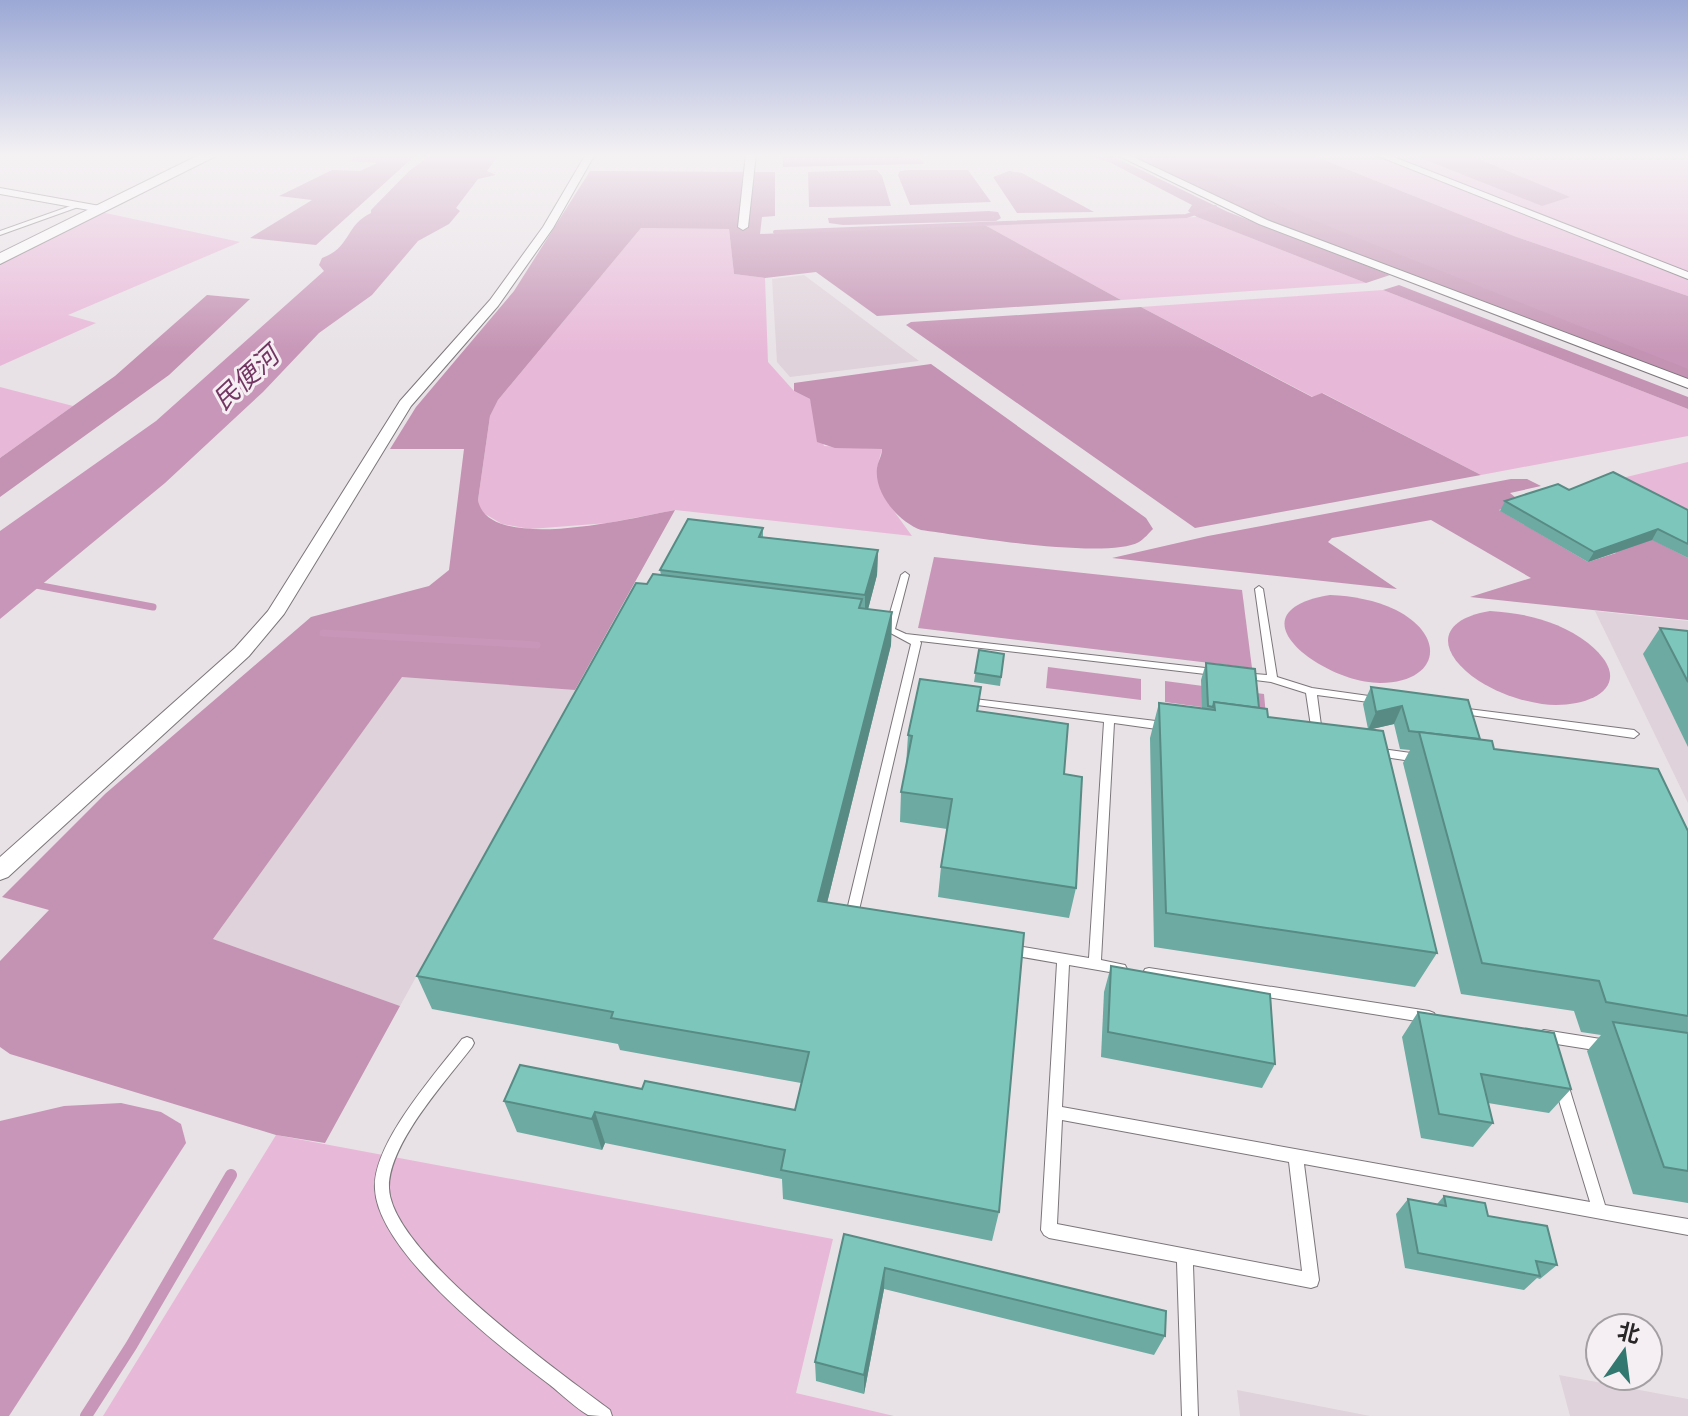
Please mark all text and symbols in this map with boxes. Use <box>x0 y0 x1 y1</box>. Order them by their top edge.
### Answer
water label: 民便河 <box>206 336 290 418</box>
north arrow <box>1584 1312 1664 1392</box>
text: 北 <box>1614 1316 1643 1351</box>

